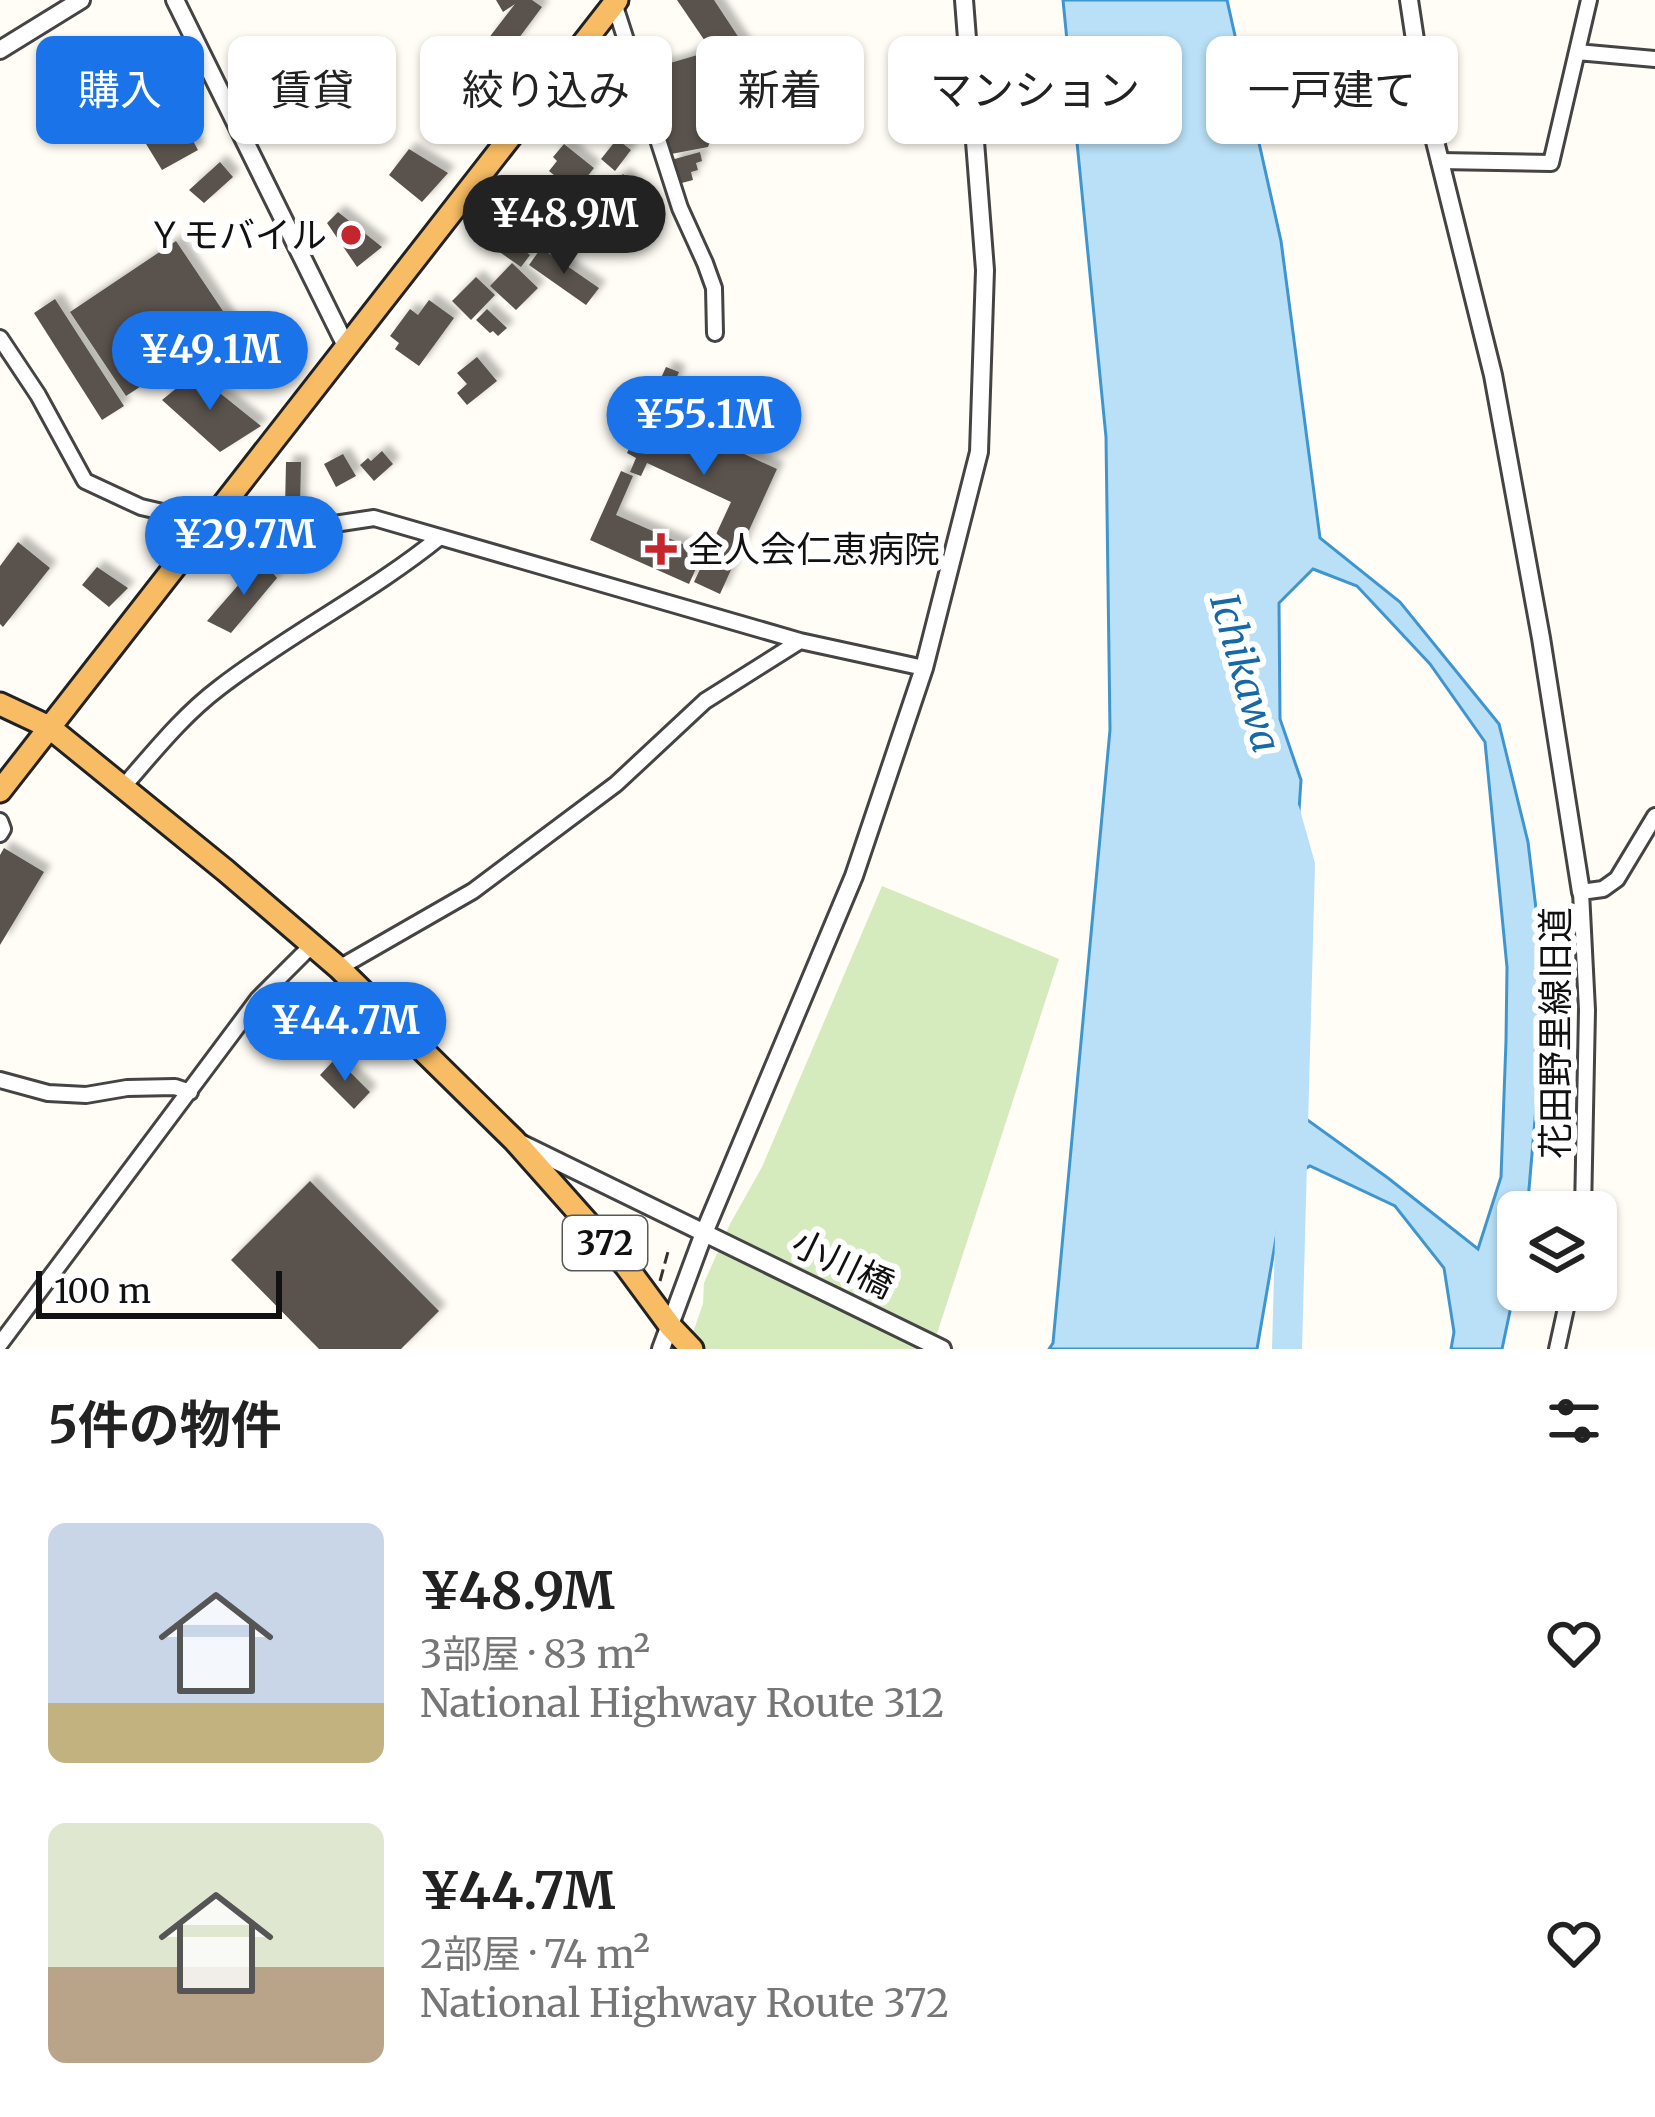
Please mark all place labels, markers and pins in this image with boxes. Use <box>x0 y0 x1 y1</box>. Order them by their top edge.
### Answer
pin: ¥48.9M <box>466 175 662 277</box>
place label: Ｙモバイル <box>147 213 327 258</box>
marker: Ｙモバイル <box>338 222 364 248</box>
pin: ¥49.1M <box>112 311 308 413</box>
pin: ¥55.1M <box>606 376 802 478</box>
pin: ¥29.7M <box>146 496 342 598</box>
place label: 全人会仁恵病院 <box>688 527 940 572</box>
marker: 全人会仁恵病院 <box>645 533 677 565</box>
pin: ¥44.7M <box>247 982 443 1084</box>

